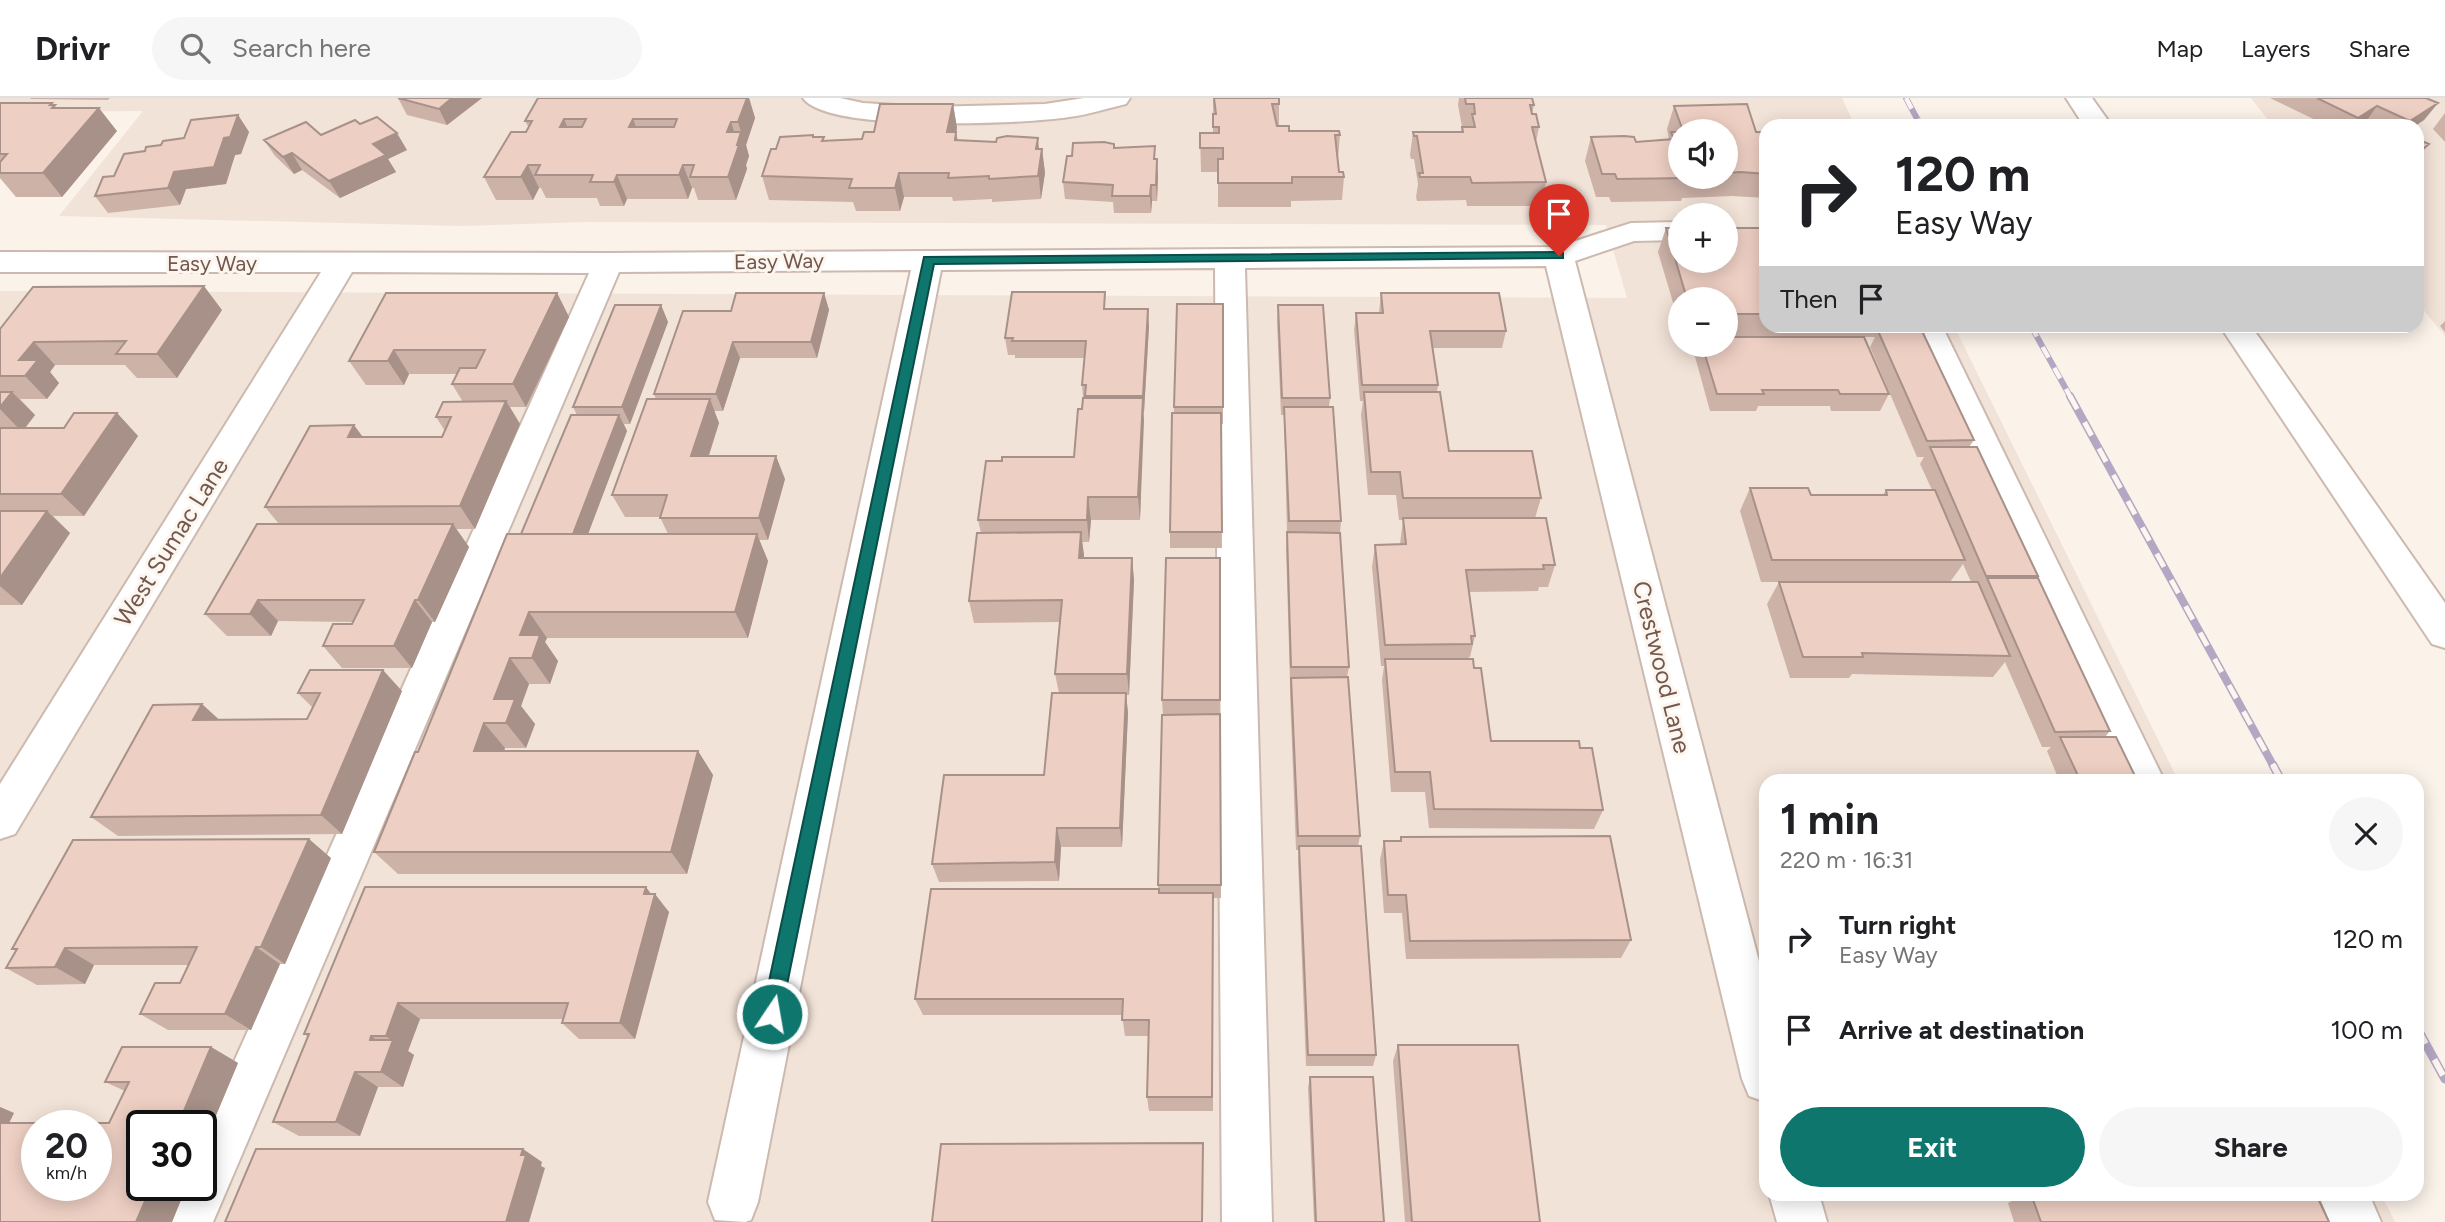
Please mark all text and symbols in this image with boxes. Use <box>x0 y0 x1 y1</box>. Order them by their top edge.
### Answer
search box <box>152 17 642 80</box>
text: Drivr <box>35 29 110 68</box>
icon: search <box>176 29 214 67</box>
text: Search here <box>232 32 371 64</box>
text: Map <box>2156 34 2203 63</box>
text: Layers <box>2241 34 2310 63</box>
text: Share <box>2348 34 2410 63</box>
map controls <box>1668 119 1738 357</box>
button: sound <box>1668 119 1738 189</box>
text: 120 m <box>1895 144 2030 203</box>
icon: right <box>1780 147 1871 238</box>
pin <box>1529 184 1589 256</box>
icon: arrive <box>1540 195 1578 233</box>
button: + <box>1668 203 1738 273</box>
text: Easy Way <box>1895 204 2032 242</box>
street label: Easy Way <box>734 248 824 274</box>
street label: Easy Way <box>167 251 257 276</box>
icon: arrive <box>1852 280 1890 318</box>
text: Then <box>1780 283 1838 315</box>
button: − <box>1668 287 1738 357</box>
street label: West Sumac Lane <box>108 453 234 631</box>
street label: Crestwood Lane <box>1627 578 1697 756</box>
text: 1 min <box>1780 794 1879 845</box>
button: close <box>2329 797 2403 871</box>
text: 220 m · 16:31 <box>1780 846 1913 874</box>
text: Turn right <box>1839 909 1956 941</box>
icon: right <box>1780 920 1818 958</box>
text: 120 m <box>2333 923 2403 955</box>
text: Easy Way <box>1839 941 1938 969</box>
position arrow <box>735 977 809 1051</box>
icon: arrive <box>1780 1011 1818 1049</box>
text: Arrive at destination <box>1839 1014 2084 1046</box>
text: 100 m <box>2330 1014 2403 1046</box>
button: Exit <box>1780 1107 2085 1187</box>
button: Share <box>2099 1107 2403 1187</box>
speed limit sign: 30 <box>126 1110 217 1201</box>
text: 20 <box>45 1125 88 1167</box>
text: km/h <box>46 1162 87 1184</box>

